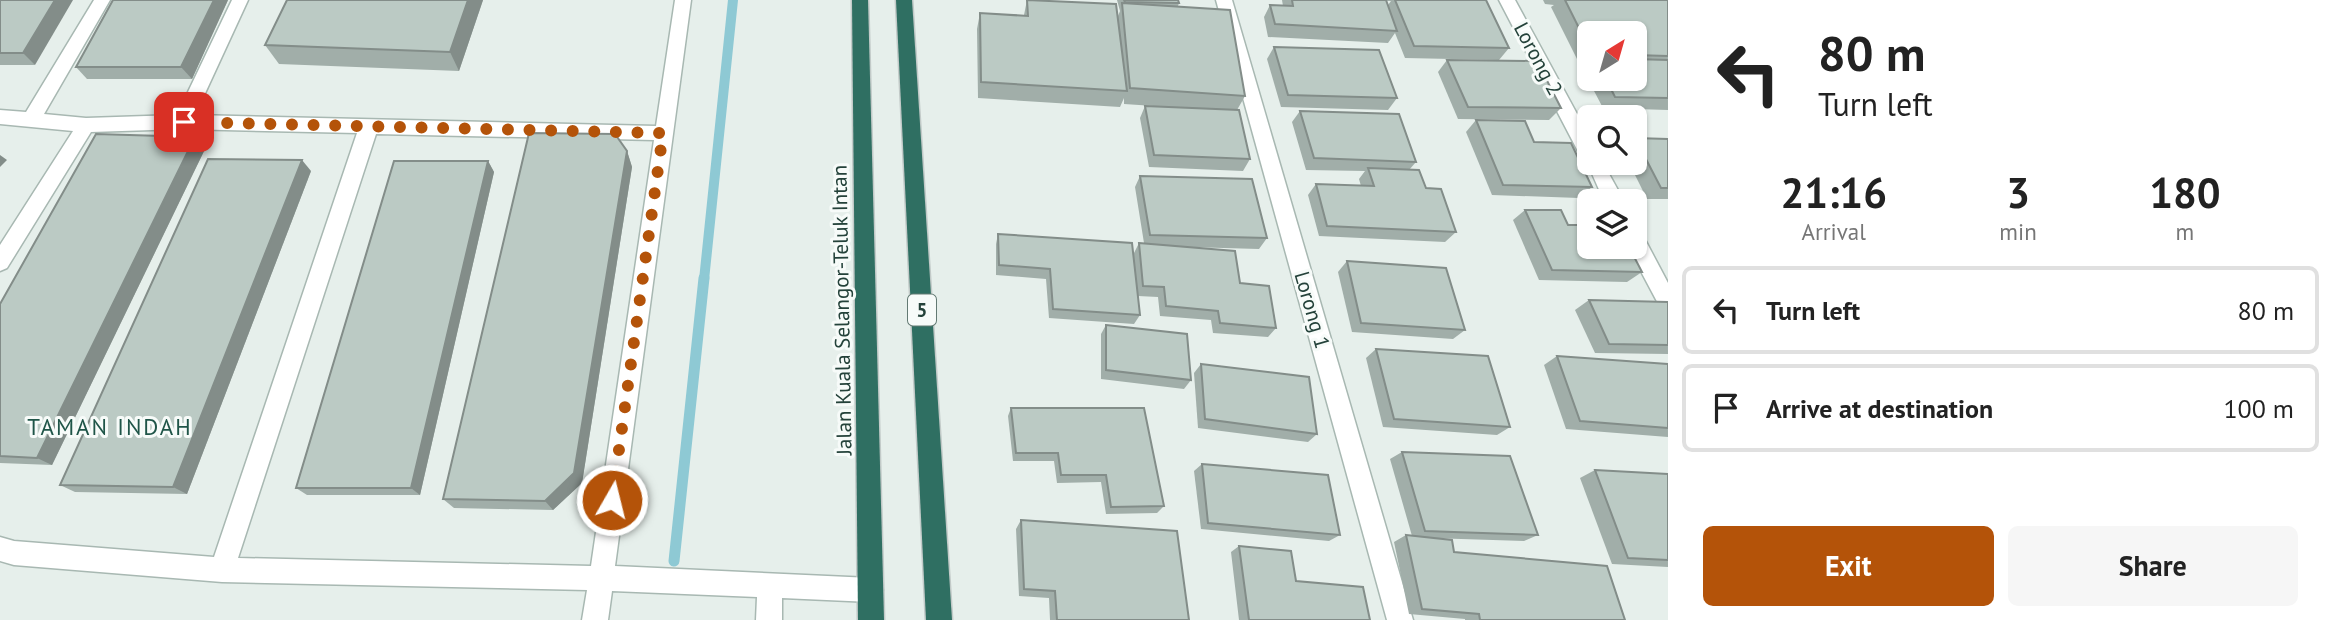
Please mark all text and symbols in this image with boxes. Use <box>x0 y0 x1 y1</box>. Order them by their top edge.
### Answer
street label: Lorong 2 <box>1508 18 1569 100</box>
north arrow <box>1577 21 1647 91</box>
map controls <box>1577 21 1647 259</box>
text: 80 m <box>1818 21 1925 85</box>
icon: left <box>1703 28 1794 119</box>
text: Turn left <box>1818 83 1933 125</box>
pin <box>154 92 214 152</box>
icon: arrive <box>165 103 203 141</box>
button: search <box>1577 105 1647 175</box>
street label: Jalan Kuala Selangor-Teluk Intan <box>825 165 858 456</box>
text: 21:16 <box>1780 165 1887 220</box>
text: 3 <box>2006 165 2030 220</box>
text: 180 <box>2149 165 2221 220</box>
button: layers <box>1577 189 1647 259</box>
text: Arrival <box>1801 217 1866 246</box>
text: min <box>1999 217 2037 246</box>
text: m <box>2176 217 2194 246</box>
street label: Lorong 1 <box>1289 268 1336 352</box>
icon: left <box>1707 291 1745 329</box>
road number: 5 <box>908 294 936 326</box>
text: Turn left <box>1766 294 1860 327</box>
text: 80 m <box>2238 294 2294 327</box>
icon: arrive <box>1707 389 1745 427</box>
text: Arrive at destination <box>1766 392 1993 425</box>
text: 100 m <box>2223 392 2294 425</box>
district label: TAMAN INDAH <box>27 412 193 441</box>
position arrow <box>575 463 649 537</box>
button: Exit <box>1703 526 1994 606</box>
button: Share <box>2008 526 2298 606</box>

